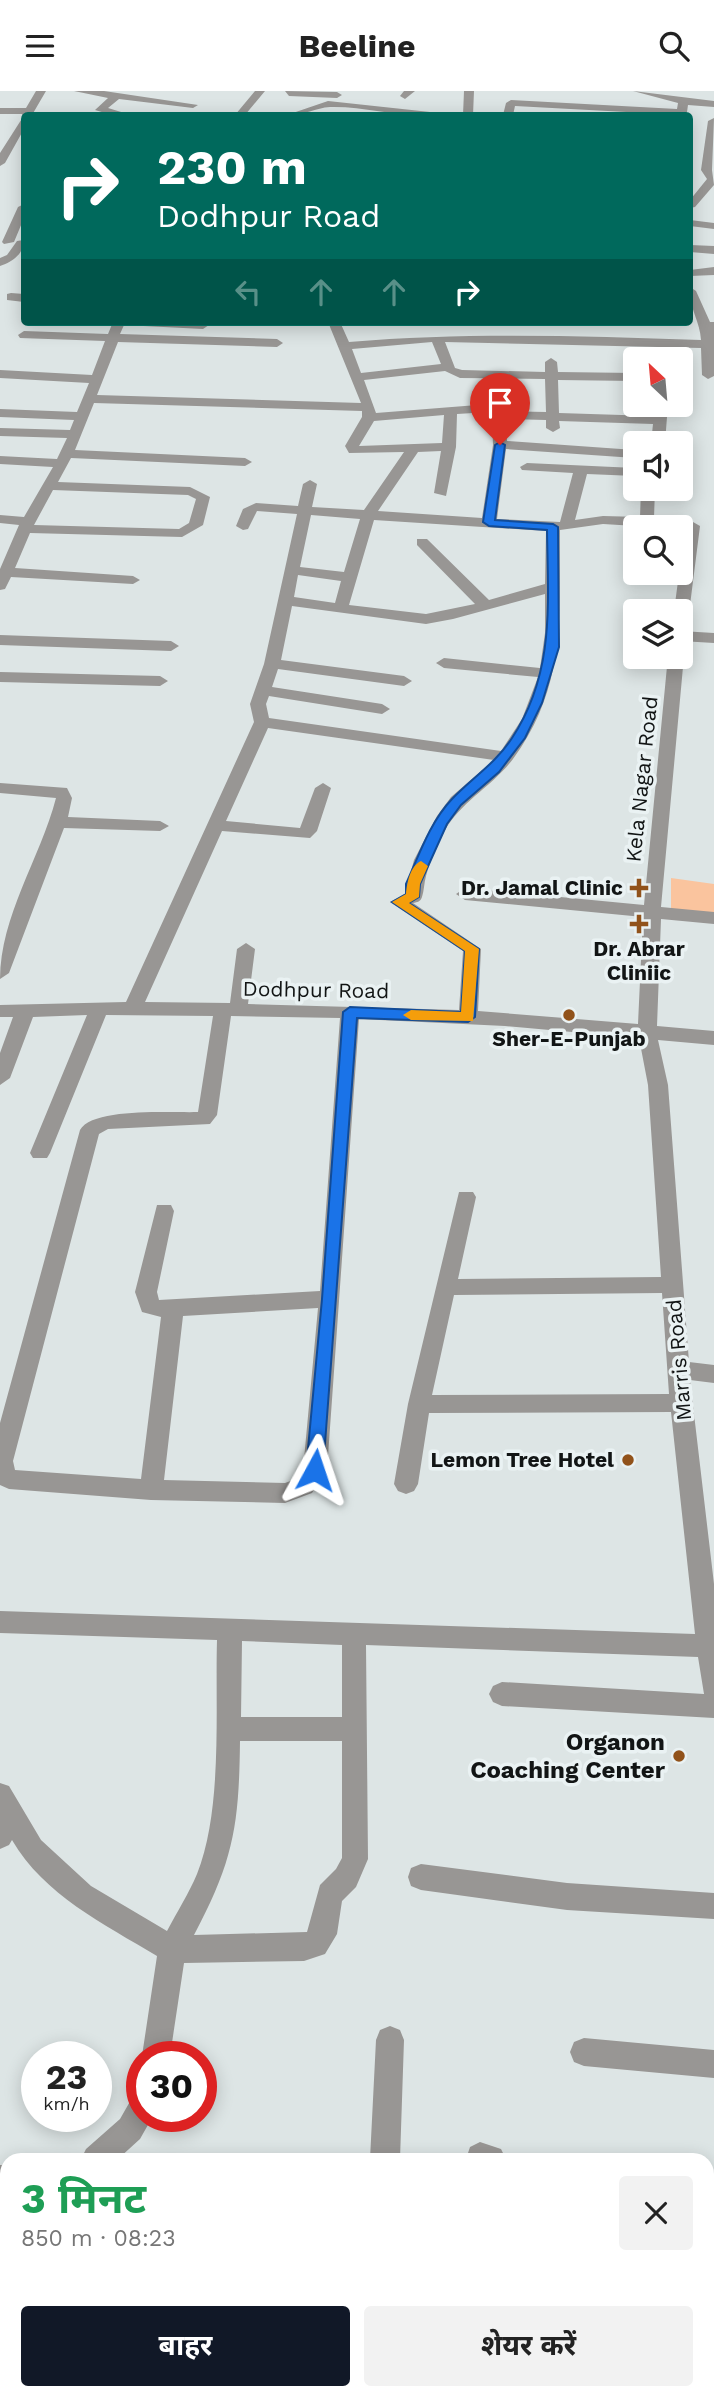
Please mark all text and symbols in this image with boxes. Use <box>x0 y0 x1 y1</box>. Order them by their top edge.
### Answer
icon: menu <box>21 27 59 65</box>
text: Beeline <box>298 27 416 65</box>
icon: search <box>655 27 693 65</box>
text: 230 m <box>157 138 307 196</box>
icon: right <box>42 140 133 231</box>
text: Dodhpur Road <box>157 197 380 235</box>
icon: left <box>229 273 267 311</box>
icon: ahead <box>302 273 340 311</box>
icon: ahead <box>375 273 413 311</box>
icon: right <box>448 273 486 311</box>
north arrow <box>623 347 693 417</box>
map controls <box>623 347 693 669</box>
pin <box>470 373 530 445</box>
icon: arrive <box>481 384 519 422</box>
button: sound <box>623 431 693 501</box>
button: search <box>623 515 693 585</box>
button: layers <box>623 599 693 669</box>
street label: Kela Nagar Road <box>620 695 663 863</box>
place label: Dr. Jamal Clinic <box>461 875 623 900</box>
marker: Dr. Jamal Clinic <box>629 878 649 898</box>
marker: Dr. Abrar Cliniic <box>629 914 649 934</box>
place label: Dr. Abrar Cliniic <box>593 936 685 985</box>
street label: Dodhpur Road <box>243 976 389 1003</box>
marker: Sher-E-Punjab <box>561 1007 577 1023</box>
place label: Sher-E-Punjab <box>492 1026 646 1051</box>
street label: Marris Road <box>661 1298 696 1422</box>
position arrow <box>278 1433 352 1507</box>
place label: Lemon Tree Hotel <box>430 1447 614 1472</box>
marker: Lemon Tree Hotel <box>620 1452 636 1468</box>
place label: Organon Coaching Center <box>470 1728 666 1784</box>
marker: Organon Coaching Center <box>671 1748 687 1764</box>
speed limit sign: 30 <box>126 2041 217 2132</box>
text: 23 <box>46 2056 87 2098</box>
text: km/h <box>43 2093 90 2114</box>
text: 3 मिनट <box>21 2174 146 2223</box>
button: close <box>619 2176 693 2250</box>
text: 850 m · 08:23 <box>21 2225 176 2252</box>
button: बाहर <box>21 2306 350 2386</box>
button: शेयर करें <box>364 2306 693 2386</box>

